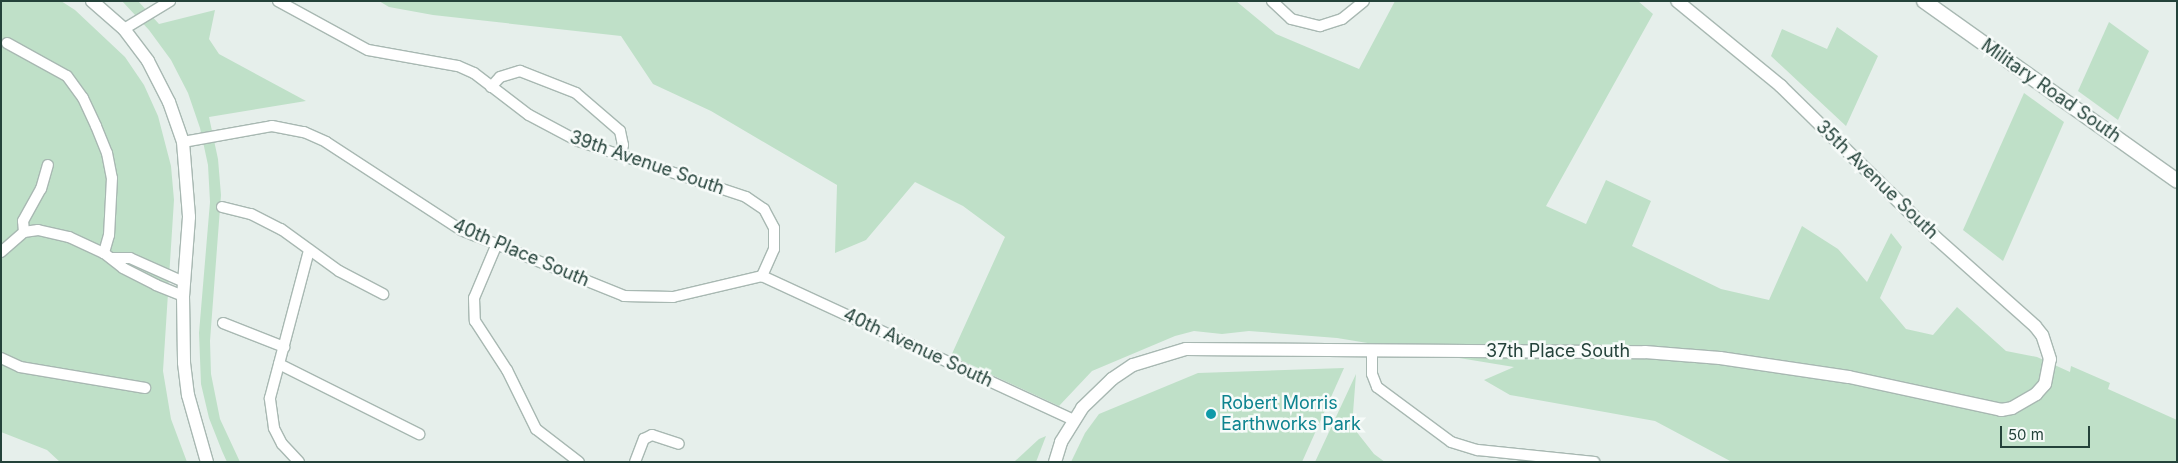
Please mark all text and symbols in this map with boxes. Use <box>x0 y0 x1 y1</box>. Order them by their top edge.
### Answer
street label: Military Road South <box>1977 35 2125 147</box>
street label: 35th Avenue South <box>1811 116 1943 244</box>
street label: 39th Avenue South <box>567 126 727 200</box>
street label: 40th Place South <box>450 215 592 291</box>
street label: 40th Avenue South <box>840 304 996 392</box>
street label: 37th Place South <box>1486 340 1630 362</box>
place label: Robert Morris Earthworks Park <box>1221 393 1361 436</box>
marker: Robert Morris Earthworks Park <box>1205 408 1217 420</box>
scale bar <box>2003 416 2093 448</box>
text: 50 m <box>2008 425 2044 444</box>

